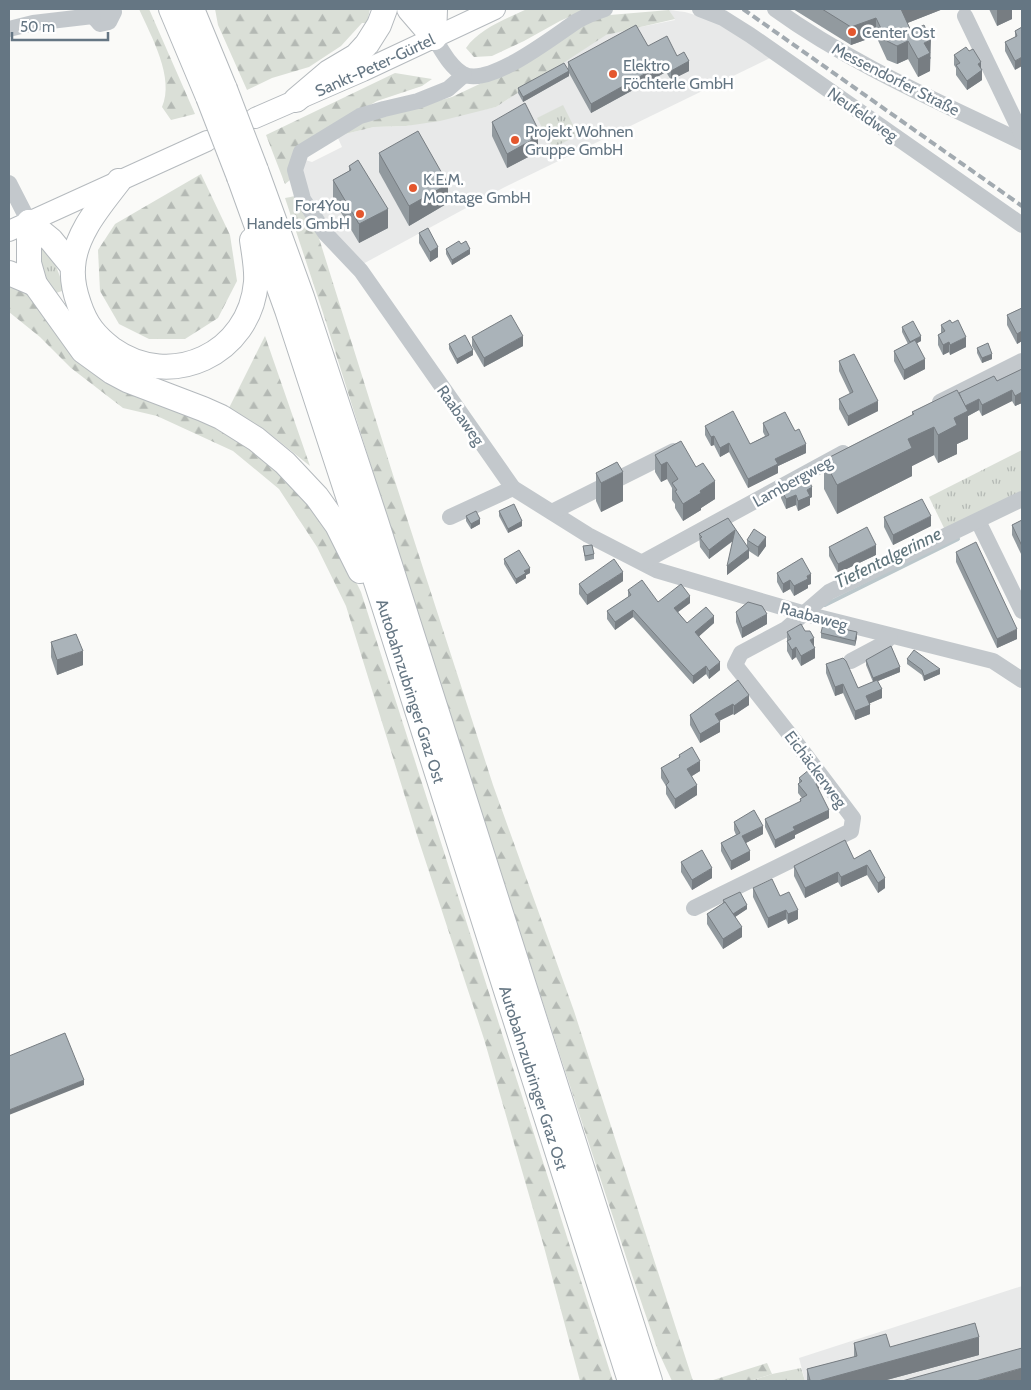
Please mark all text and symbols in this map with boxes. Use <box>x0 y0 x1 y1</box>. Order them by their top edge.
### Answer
scale bar <box>12 10 109 42</box>
text: 50 m <box>20 18 55 36</box>
place label: Center Ost <box>862 23 936 42</box>
marker: Center Ost <box>846 26 858 38</box>
street label: Sankt-Peter-Gürtel <box>312 30 438 101</box>
street label: Messendorfer Straße <box>829 39 963 120</box>
place label: Elektro Föchterle GmbH <box>623 56 734 93</box>
marker: Elektro Föchterle GmbH <box>607 68 619 80</box>
street label: Neufeldweg <box>824 83 902 146</box>
place label: Projekt Wohnen Gruppe GmbH <box>525 122 634 159</box>
marker: Projekt Wohnen Gruppe GmbH <box>509 134 521 146</box>
place label: K.E.M. Montage GmbH <box>423 170 531 207</box>
marker: K.E.M. Montage GmbH <box>407 182 419 194</box>
place label: For4You Handels GmbH <box>247 196 350 233</box>
marker: For4You Handels GmbH <box>354 208 366 220</box>
street label: Raabaweg <box>433 382 489 450</box>
street label: Lambergweg <box>749 451 836 511</box>
water label: Tiefentalgerinne <box>831 523 945 593</box>
street label: Autobahnzubringer Graz Ost <box>372 597 449 786</box>
street label: Raabaweg <box>778 598 851 635</box>
street label: Eichäckerweg <box>781 727 851 812</box>
street label: Autobahnzubringer Graz Ost <box>495 984 572 1173</box>

